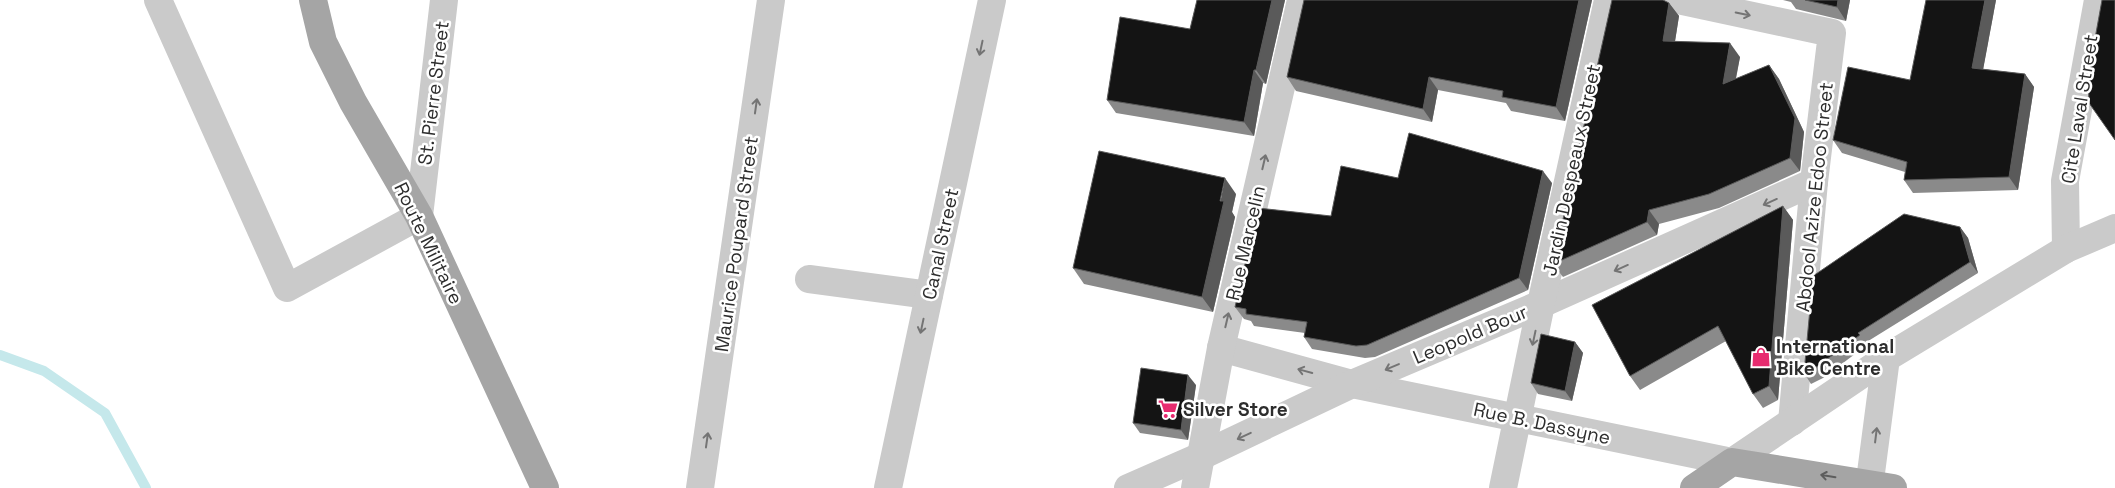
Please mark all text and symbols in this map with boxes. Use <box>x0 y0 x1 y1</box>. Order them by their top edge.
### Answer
one-way arrow <box>1734 10 1750 19</box>
street label: St. Pierre Street <box>412 20 455 167</box>
street label: Cite Laval Street <box>2055 33 2104 185</box>
one-way arrow <box>976 39 986 55</box>
street label: Jardin Despeaux Street <box>1537 62 1606 278</box>
street label: Abdool Azize Edoo Street <box>1790 81 1839 313</box>
one-way arrow <box>751 98 761 114</box>
street label: Maurice Poupard Street <box>709 135 764 354</box>
one-way arrow <box>1260 154 1269 170</box>
street label: Route Militaire <box>388 178 469 308</box>
street label: Rue Marcelin <box>1220 183 1271 303</box>
street label: Canal Street <box>916 186 964 302</box>
one-way arrow <box>1763 198 1778 208</box>
one-way arrow <box>1614 264 1629 274</box>
street label: Leopold Bour <box>1409 299 1531 370</box>
one-way arrow <box>1223 312 1232 328</box>
one-way arrow <box>917 318 926 334</box>
one-way arrow <box>1529 330 1538 346</box>
place label: International Bike Centre <box>1776 334 1894 381</box>
shop icon: International Bike Centre <box>1750 346 1772 368</box>
one-way arrow <box>1385 363 1400 373</box>
one-way arrow <box>1297 366 1313 376</box>
place label: Silver Store <box>1183 397 1288 422</box>
street label: Rue B. Dassyne <box>1471 397 1613 450</box>
supermarket icon: Silver Store <box>1157 398 1179 420</box>
one-way arrow <box>1871 427 1881 443</box>
one-way arrow <box>1237 431 1252 441</box>
one-way arrow <box>703 432 713 448</box>
one-way arrow <box>1820 471 1836 481</box>

